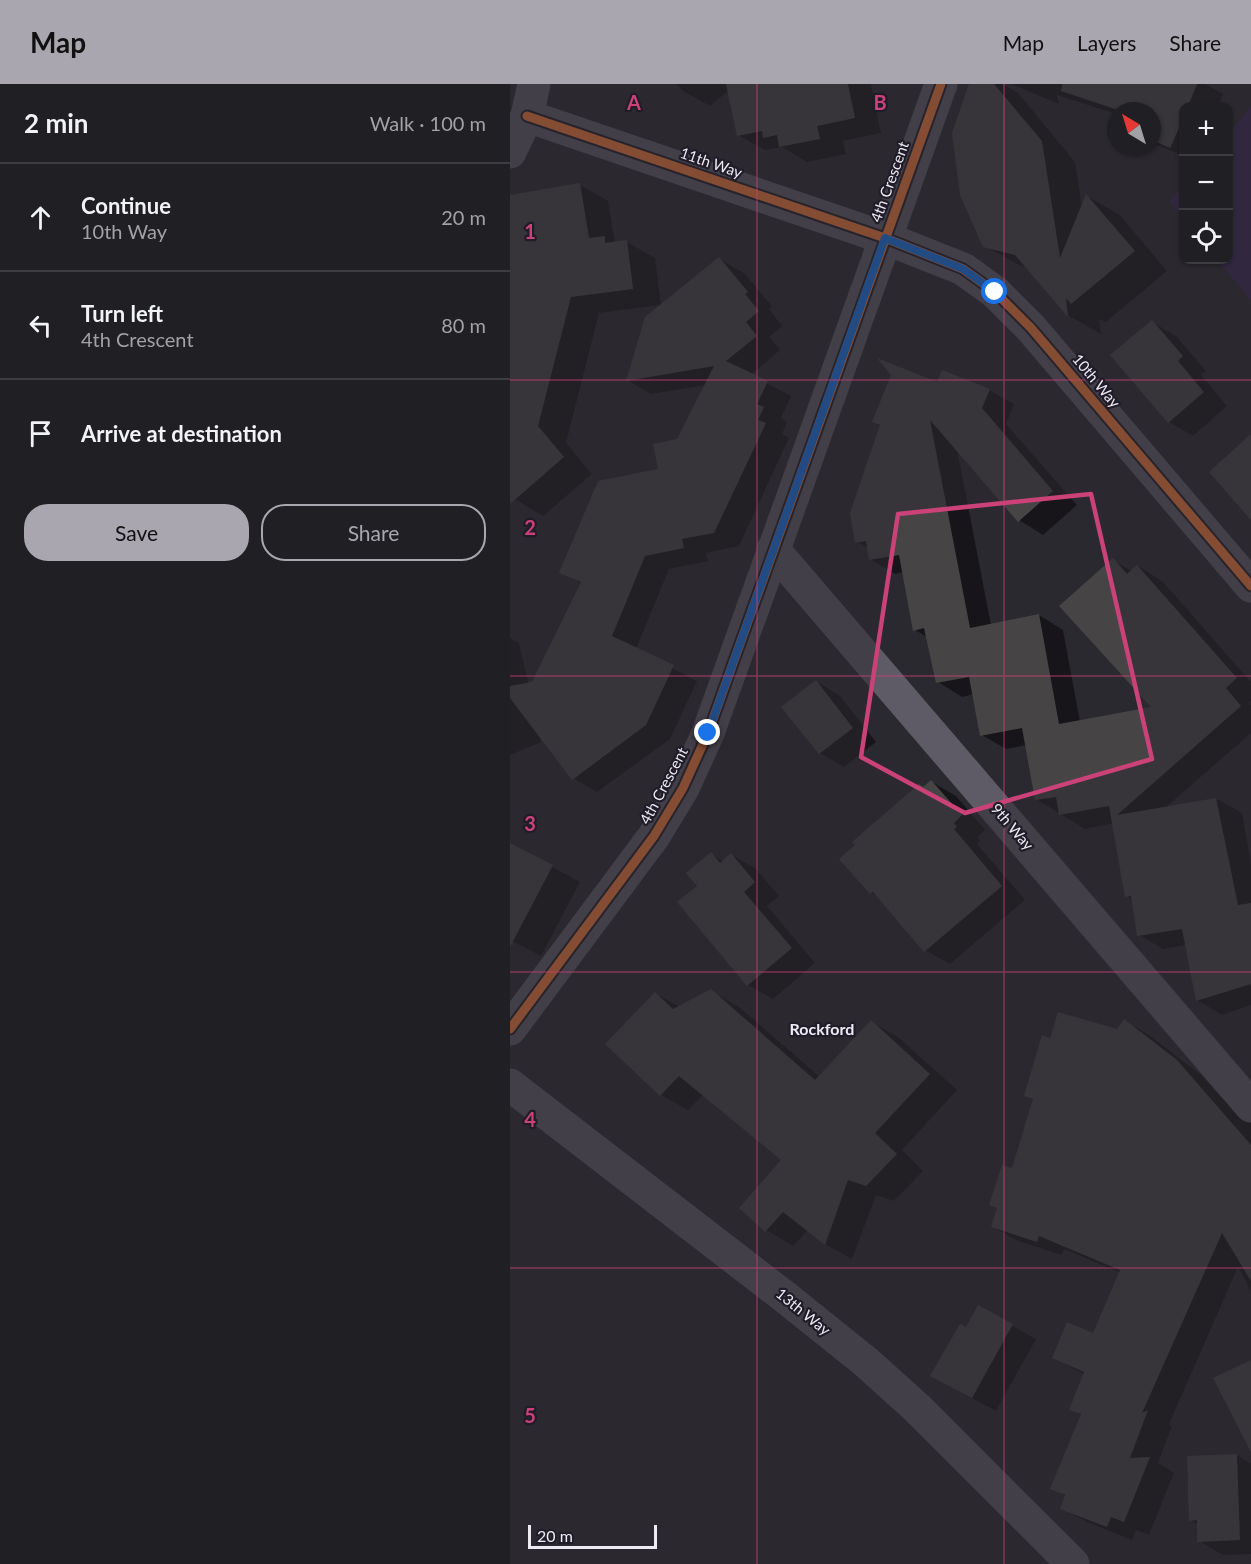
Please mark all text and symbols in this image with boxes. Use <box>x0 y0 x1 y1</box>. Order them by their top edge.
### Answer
text: Map <box>30 25 86 59</box>
text: Map <box>1003 30 1044 55</box>
text: Layers <box>1077 30 1136 55</box>
text: Share <box>1169 30 1221 55</box>
text: A <box>626 90 641 114</box>
text: B <box>873 90 887 114</box>
north arrow <box>1107 102 1161 156</box>
map controls <box>1179 102 1233 264</box>
button: + <box>1179 102 1233 156</box>
text: 2 min <box>24 107 88 139</box>
text: Walk · 100 m <box>370 111 486 135</box>
street label: 4th Crescent <box>866 138 912 224</box>
street label: 11th Way <box>678 143 745 181</box>
button: − <box>1179 156 1233 210</box>
text: Continue <box>81 192 171 219</box>
icon: ahead <box>24 201 57 234</box>
text: 20 m <box>441 205 486 229</box>
button: locate <box>1179 210 1233 264</box>
text: 10th Way <box>81 219 167 243</box>
text: 1 <box>524 219 536 243</box>
route start <box>981 278 1007 304</box>
text: Turn left <box>81 300 163 327</box>
icon: left <box>24 309 57 342</box>
text: 80 m <box>441 313 486 337</box>
text: 4th Crescent <box>81 327 194 351</box>
street label: 10th Way <box>1069 350 1125 411</box>
icon: arrive <box>24 417 57 450</box>
text: Arrive at destination <box>81 420 282 447</box>
button: Save <box>24 504 249 561</box>
button: Share <box>261 504 486 561</box>
text: 2 <box>524 515 536 539</box>
route end <box>694 719 720 745</box>
street label: 4th Crescent <box>635 743 691 827</box>
street label: 9th Way <box>988 799 1038 853</box>
text: 3 <box>524 811 536 835</box>
district label: Rockford <box>790 1019 854 1038</box>
text: 4 <box>524 1107 536 1131</box>
street label: 13th Way <box>773 1284 835 1339</box>
text: 5 <box>524 1403 536 1427</box>
scale bar <box>528 1522 657 1550</box>
text: 20 m <box>537 1526 573 1545</box>

